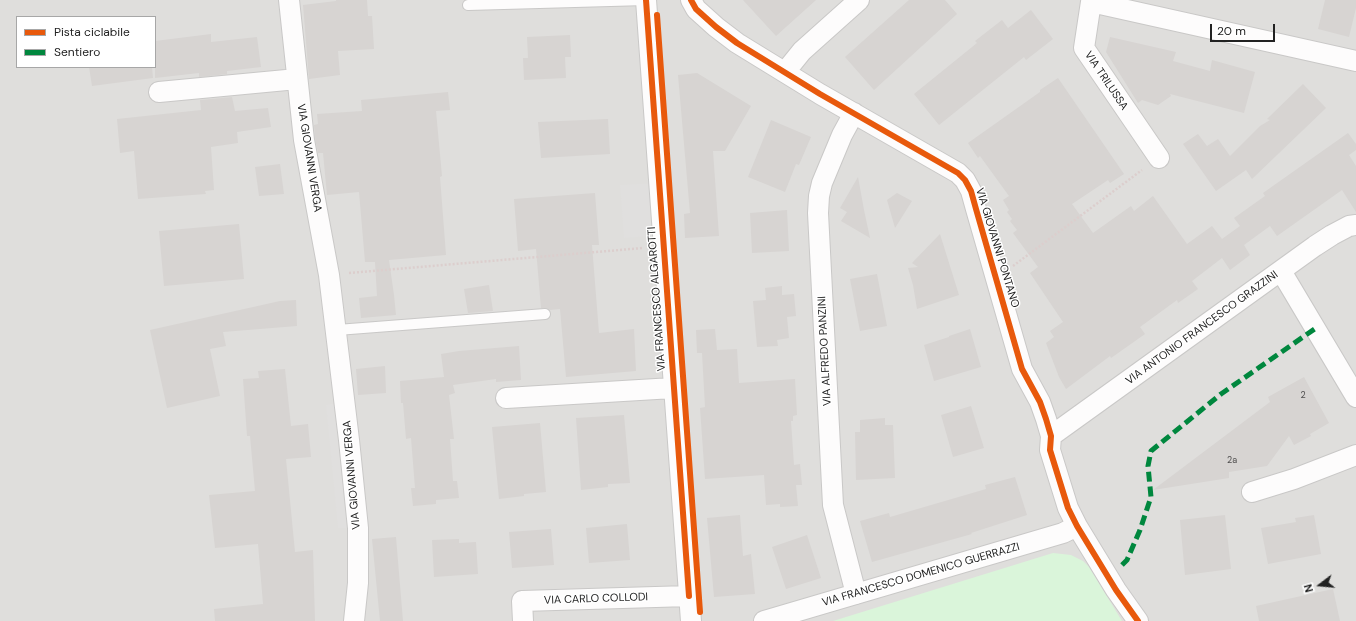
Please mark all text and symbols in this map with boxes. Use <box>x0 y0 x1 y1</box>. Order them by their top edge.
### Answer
legend <box>16 16 156 68</box>
scale bar <box>1212 16 1277 42</box>
text: 20 m <box>1217 23 1246 39</box>
text: Pista ciclabile <box>54 24 130 40</box>
text: Sentiero <box>54 44 100 60</box>
street label: VIA TRILUSSA <box>1081 49 1131 113</box>
street label: VIA GIOVANNI VERGA <box>294 103 324 213</box>
street label: VIA GIOVANNI PONTANO <box>972 186 1022 310</box>
street label: VIA FRANCESCO ALGAROTTI <box>645 226 669 372</box>
street label: VIA ANTONIO FRANCESCO GRAZZINI <box>1123 268 1281 388</box>
street label: VIA ALFREDO PANZINI <box>816 296 834 406</box>
house number: 2 <box>1300 391 1306 401</box>
street label: VIA GIOVANNI VERGA <box>341 420 363 530</box>
house number: 2a <box>1227 456 1237 466</box>
street label: VIA FRANCESCO DOMENICO GUERRAZZI <box>821 540 1021 610</box>
north arrow <box>1300 565 1340 605</box>
text: N <box>1301 583 1316 594</box>
street label: VIA CARLO COLLODI <box>544 591 648 607</box>

